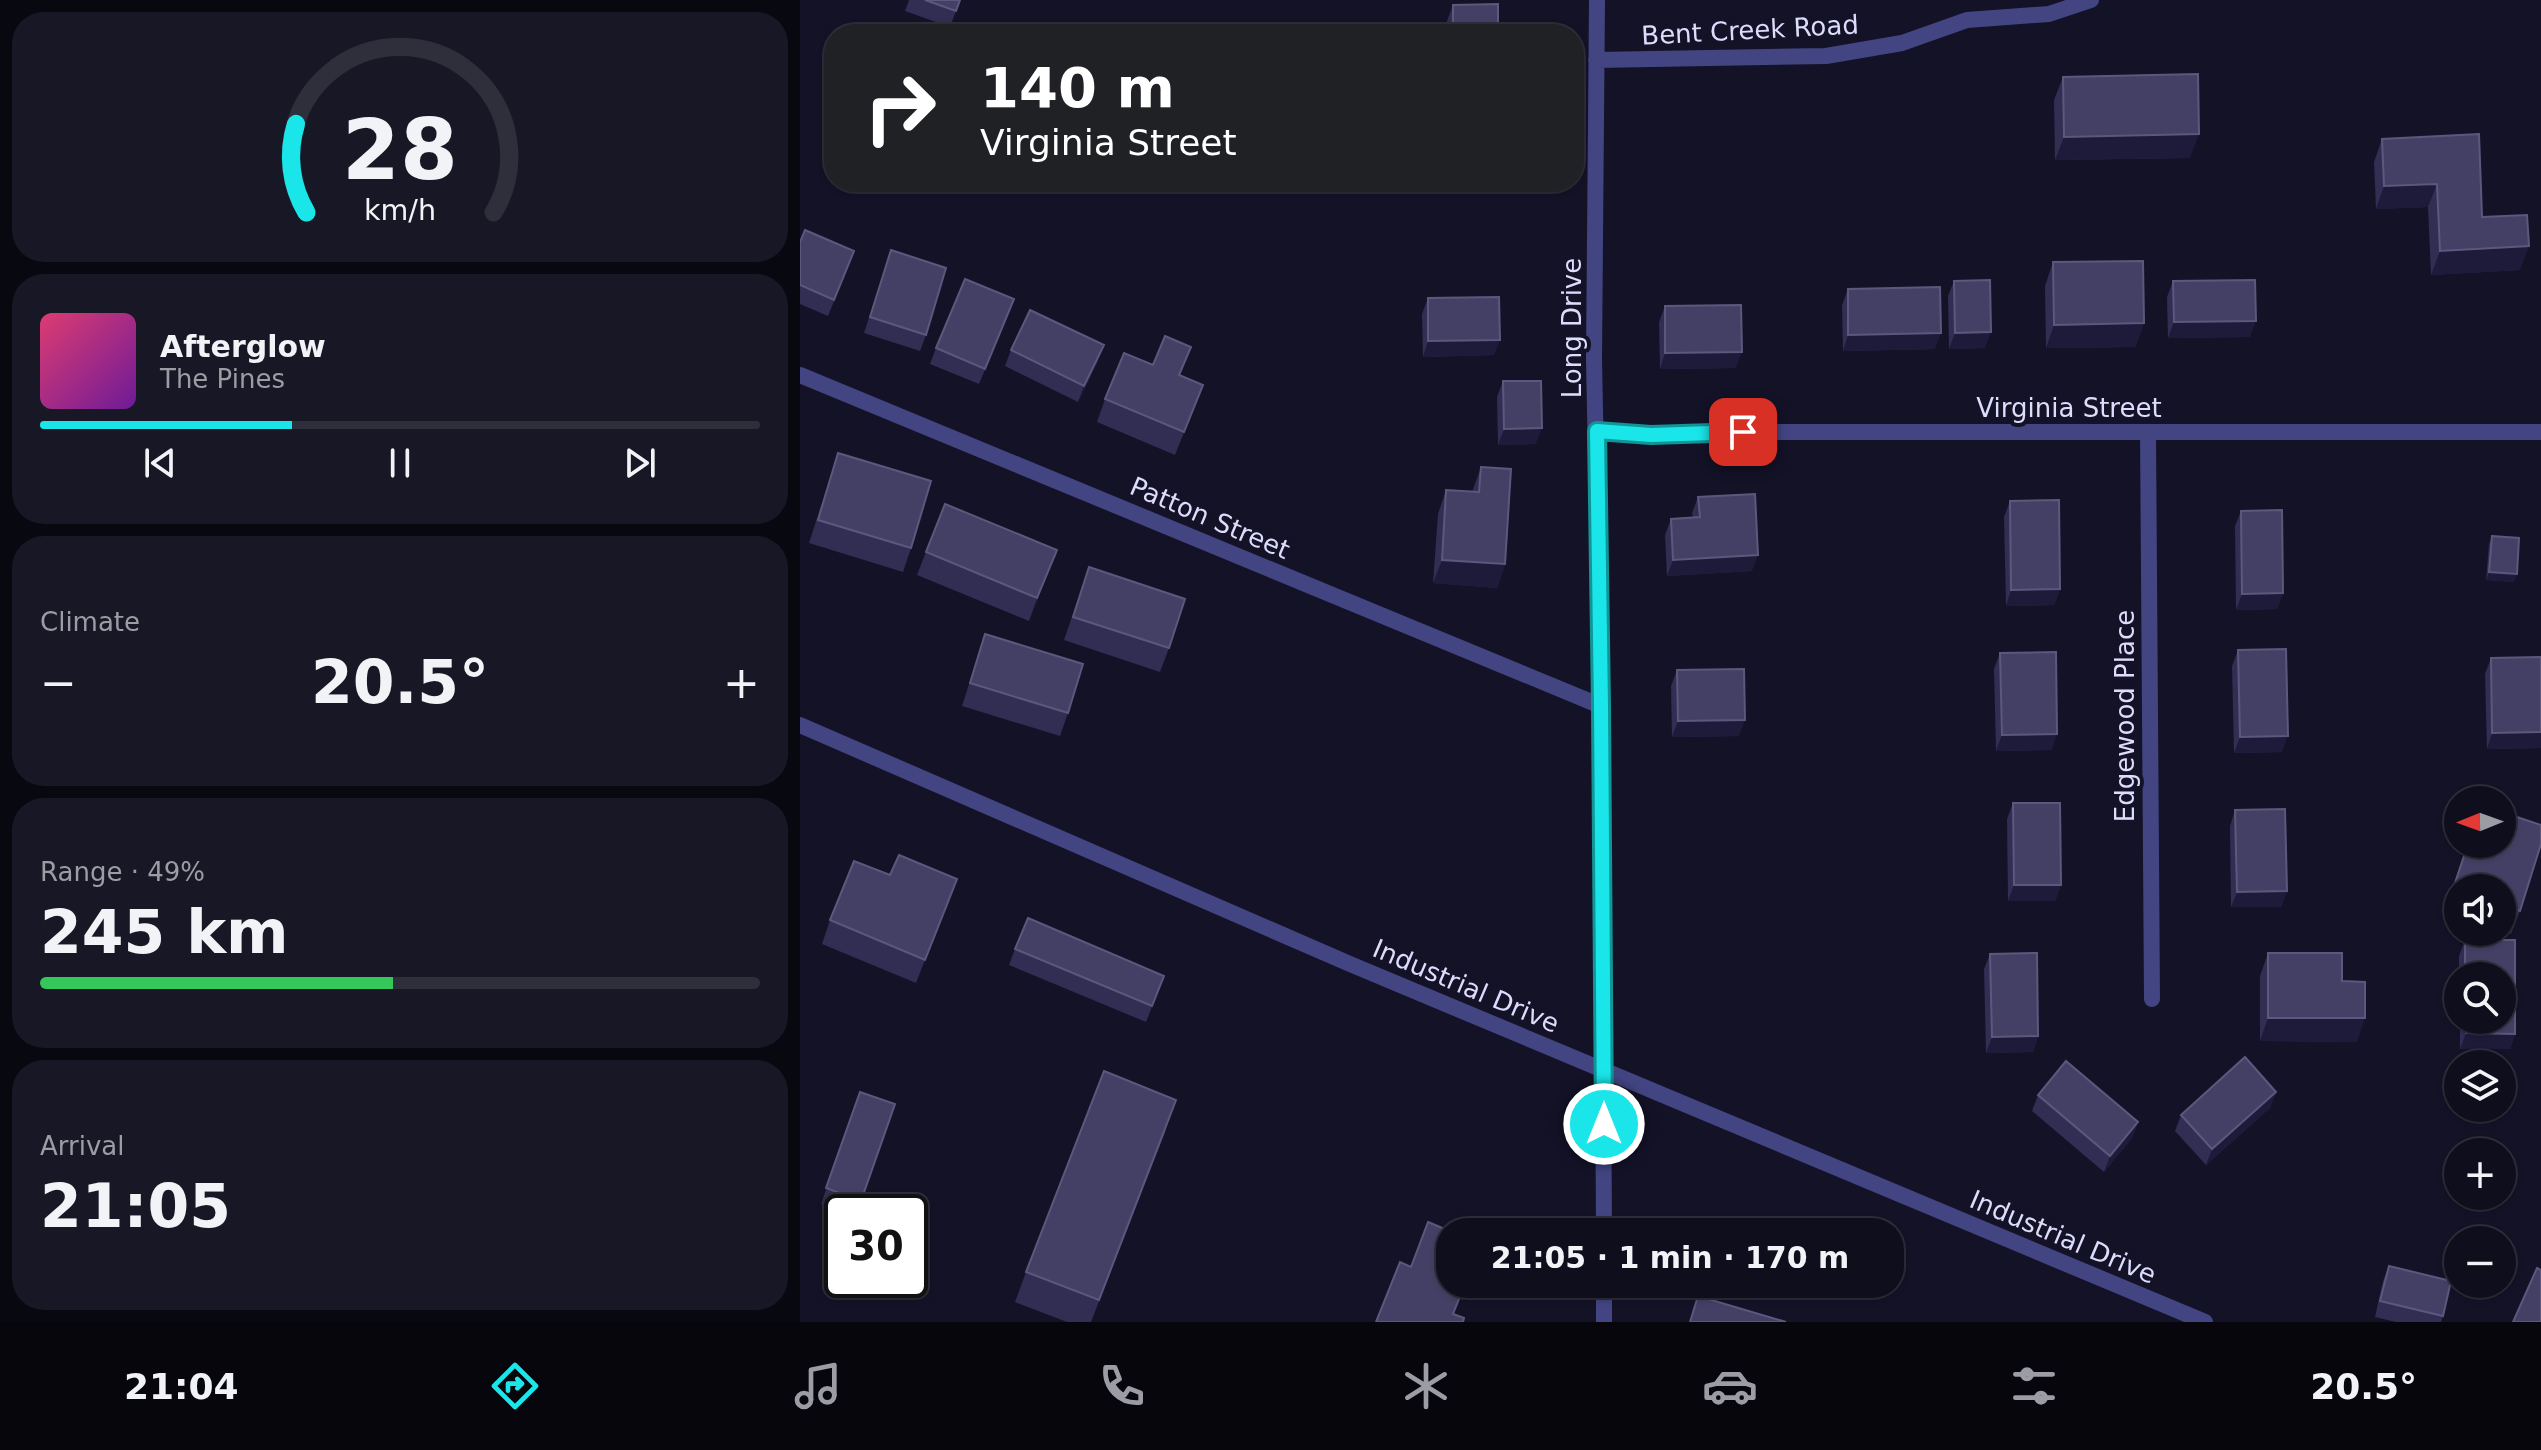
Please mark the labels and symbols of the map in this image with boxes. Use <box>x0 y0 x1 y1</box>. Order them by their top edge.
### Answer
street label: Bent Creek Road <box>1641 9 1859 51</box>
street label: Long Drive <box>1557 258 1587 398</box>
street label: Virginia Street <box>1976 393 2162 423</box>
pin <box>1709 398 1777 466</box>
street label: Patton Street <box>1126 471 1294 565</box>
street label: Edgewood Place <box>2110 610 2140 822</box>
north arrow <box>2444 786 2516 858</box>
street label: Industrial Drive <box>1368 933 1564 1039</box>
position arrow <box>1562 1082 1646 1166</box>
street label: Industrial Drive <box>1965 1184 2161 1290</box>
speed limit sign: 30 <box>824 1194 928 1298</box>

